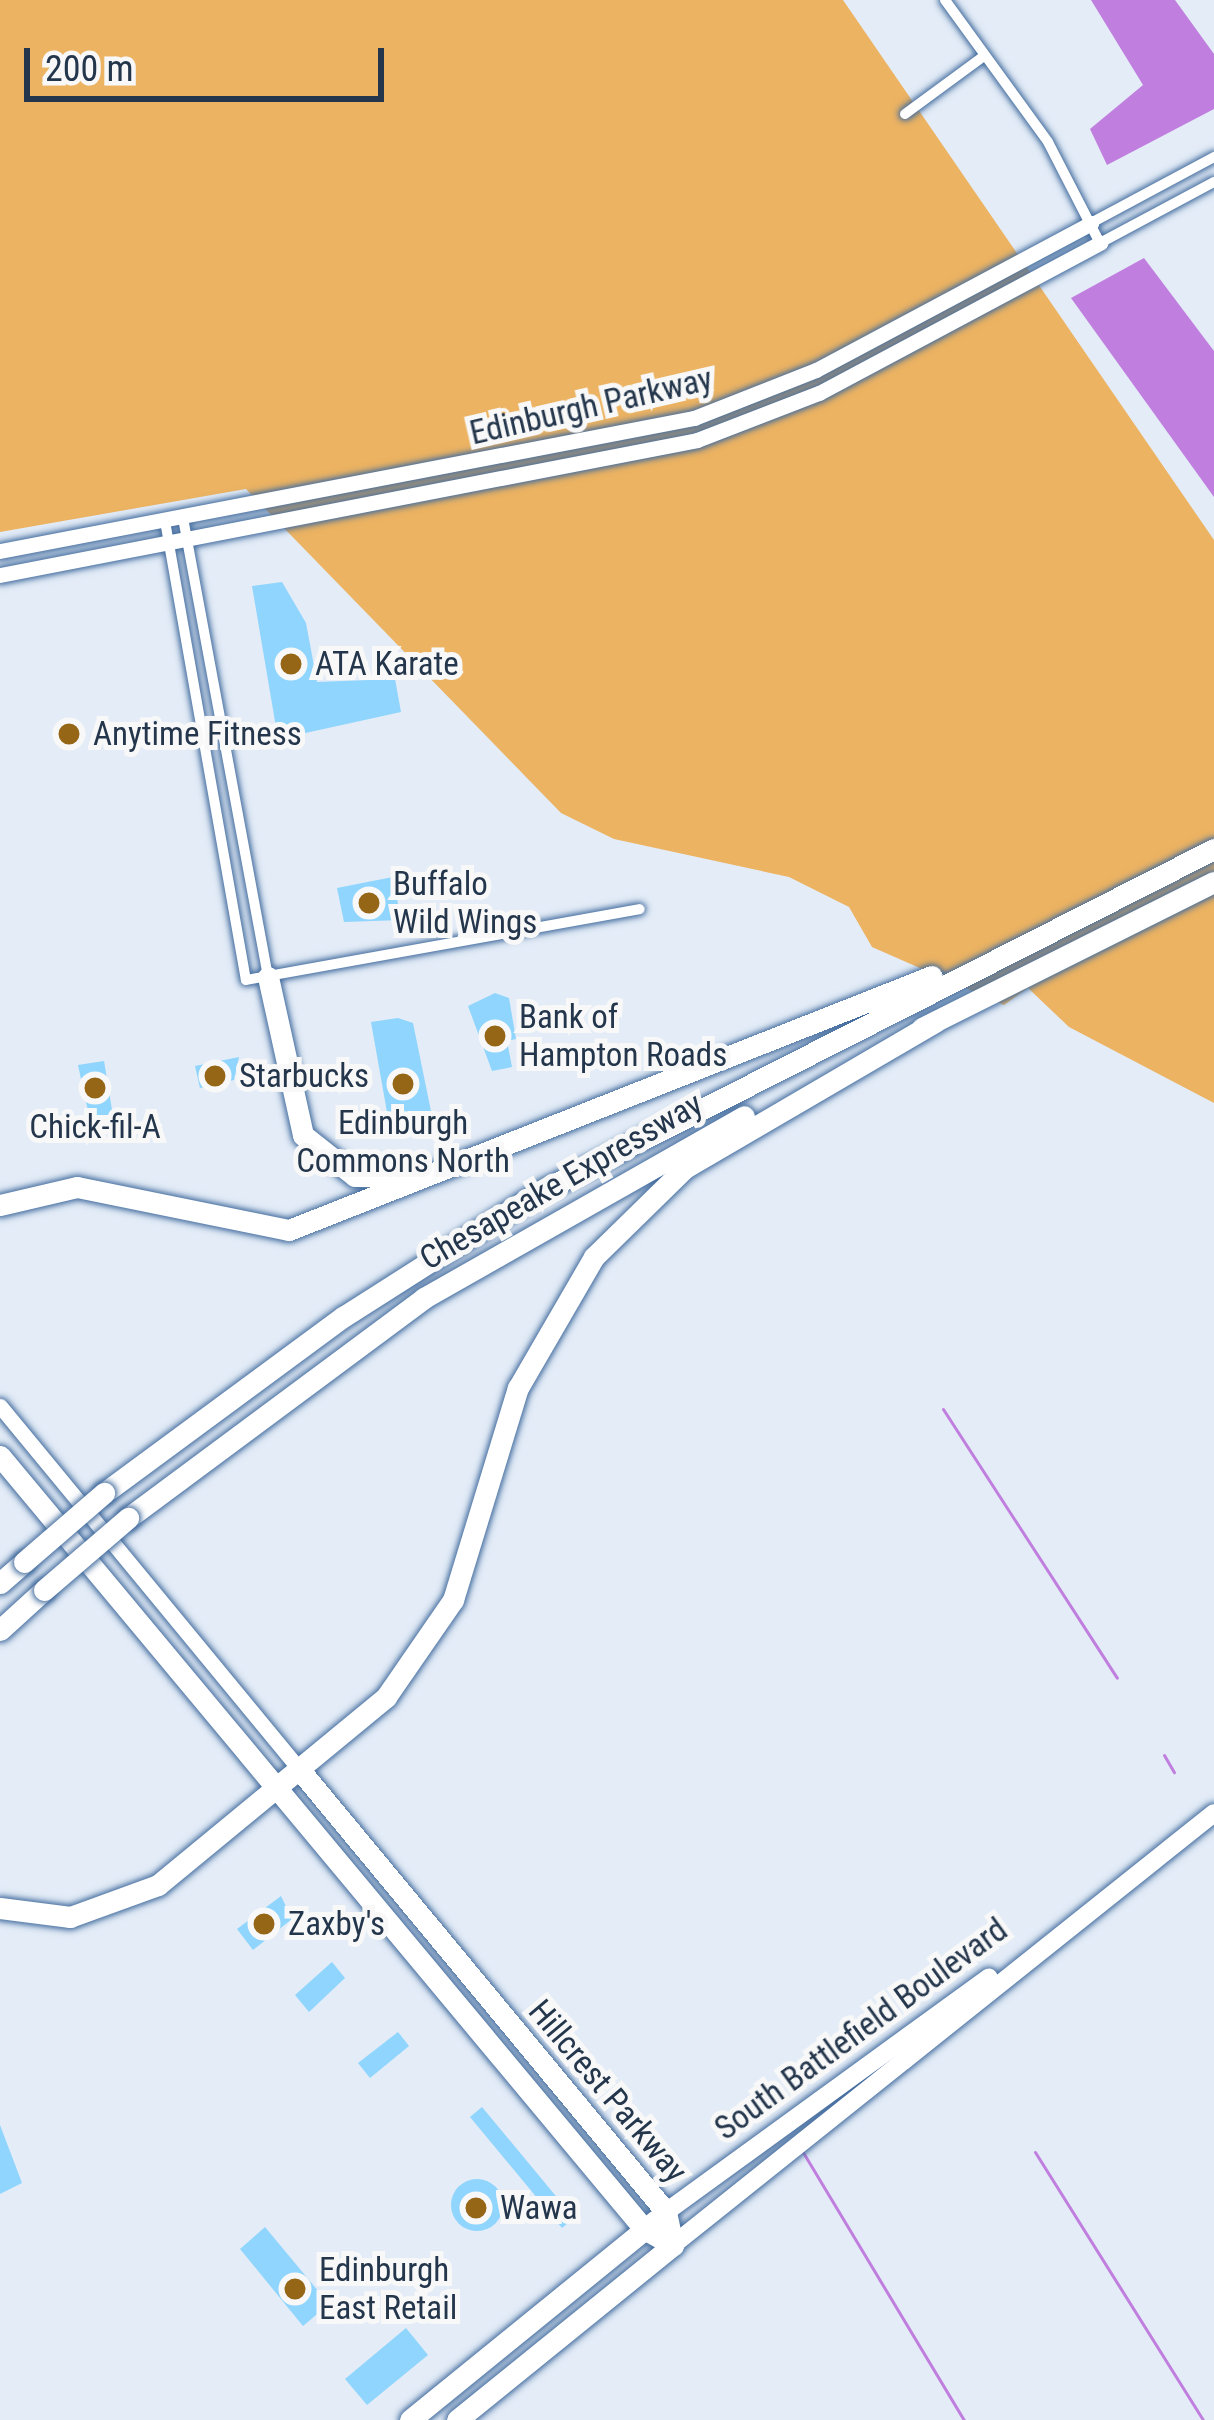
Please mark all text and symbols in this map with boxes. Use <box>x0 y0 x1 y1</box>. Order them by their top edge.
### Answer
scale bar <box>30 24 390 98</box>
text: 200 m <box>45 48 134 90</box>
street label: Edinburgh Parkway <box>466 359 716 453</box>
place label: ATA Karate <box>315 644 459 684</box>
marker: ATA Karate <box>278 651 304 677</box>
place label: Anytime Fitness <box>93 714 302 754</box>
marker: Anytime Fitness <box>56 721 82 747</box>
place label: Buffalo Wild Wings <box>393 864 537 942</box>
marker: Buffalo Wild Wings <box>356 890 382 916</box>
place label: Bank of Hampton Roads <box>519 997 727 1075</box>
marker: Bank of Hampton Roads <box>482 1023 508 1049</box>
place label: Starbucks <box>239 1056 369 1096</box>
marker: Starbucks <box>202 1063 228 1089</box>
marker: Edinburgh Commons North <box>390 1071 416 1097</box>
marker: Chick-fil-A <box>82 1075 108 1101</box>
street label: Chesapeake Expressway <box>413 1084 709 1278</box>
place label: Edinburgh Commons North <box>296 1103 510 1181</box>
place label: Chick-fil-A <box>29 1107 161 1147</box>
place label: Zaxby's <box>288 1904 385 1944</box>
street label: South Battlefield Boulevard <box>707 1910 1015 2148</box>
marker: Zaxby's <box>251 1911 277 1937</box>
street label: Hillcrest Parkway <box>520 1992 696 2190</box>
place label: Wawa <box>500 2188 578 2228</box>
marker: Wawa <box>463 2195 489 2221</box>
place label: Edinburgh East Retail <box>319 2250 457 2328</box>
marker: Edinburgh East Retail <box>282 2276 308 2302</box>

